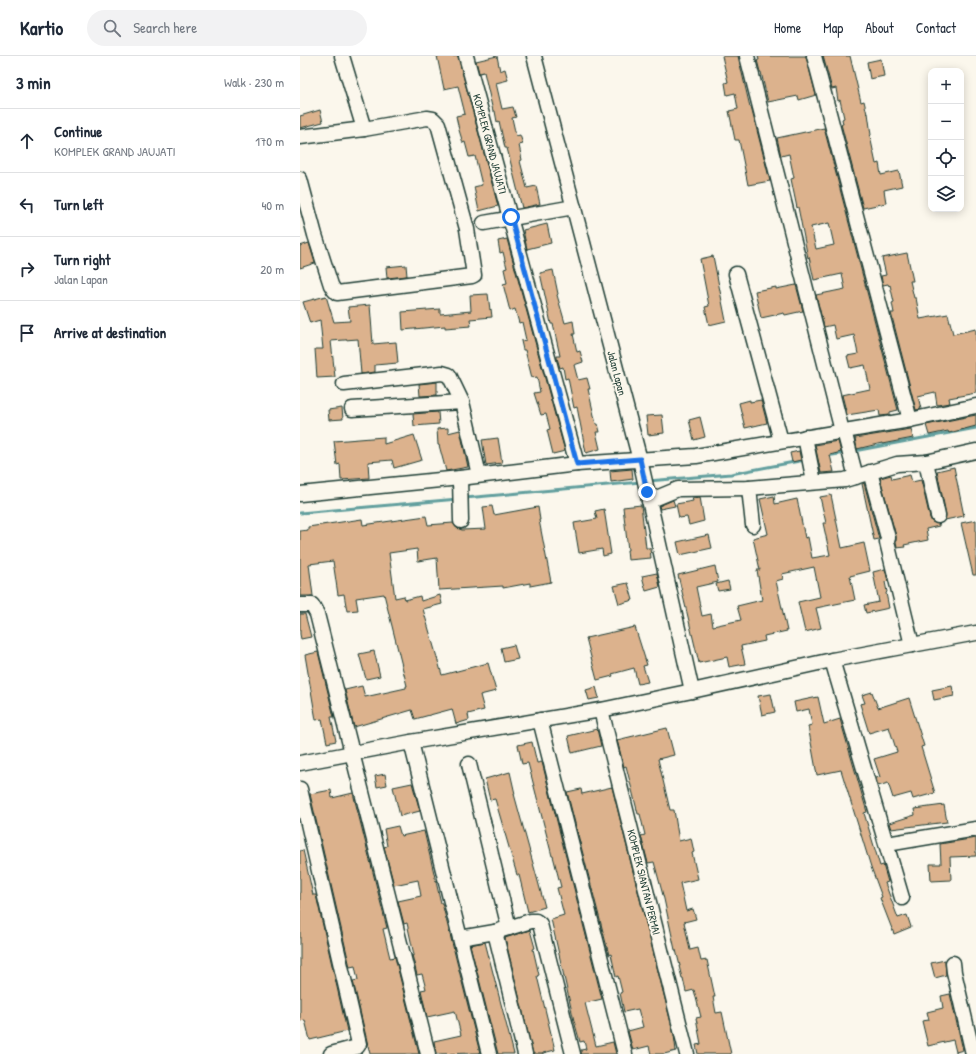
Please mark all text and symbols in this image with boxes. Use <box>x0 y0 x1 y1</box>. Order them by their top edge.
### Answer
search box <box>87 10 367 46</box>
text: Kartio <box>20 15 63 41</box>
icon: search <box>101 17 123 39</box>
text: Search here <box>133 17 197 38</box>
text: Home <box>774 18 801 37</box>
text: Map <box>823 18 843 37</box>
text: About <box>865 18 894 37</box>
text: Contact <box>916 18 956 37</box>
map controls <box>928 68 964 212</box>
button: + <box>928 68 964 104</box>
text: 3 min <box>16 71 51 94</box>
text: Walk · 230 m <box>224 73 284 91</box>
street label: KOMPLEK GRAND JAUJATI <box>470 93 510 195</box>
button: − <box>928 104 964 140</box>
text: Continue <box>54 121 102 142</box>
icon: ahead <box>16 130 38 152</box>
text: 170 m <box>255 132 284 150</box>
button: locate <box>928 140 964 176</box>
text: KOMPLEK GRAND JAUJATI <box>54 142 176 160</box>
button: layers <box>928 176 964 212</box>
icon: left <box>16 194 38 216</box>
text: Turn left <box>54 194 104 215</box>
text: 40 m <box>261 196 284 214</box>
route start <box>502 208 520 226</box>
text: Turn right <box>54 249 110 270</box>
icon: right <box>16 258 38 280</box>
text: 20 m <box>260 260 284 278</box>
text: Jalan Lapan <box>54 270 108 288</box>
icon: arrive <box>16 322 38 344</box>
text: Arrive at destination <box>54 322 166 343</box>
street label: Jalan Lapan <box>604 349 630 397</box>
route end <box>638 483 656 501</box>
street label: KOMPLEK SIANTAN PERMAI <box>624 828 664 936</box>

